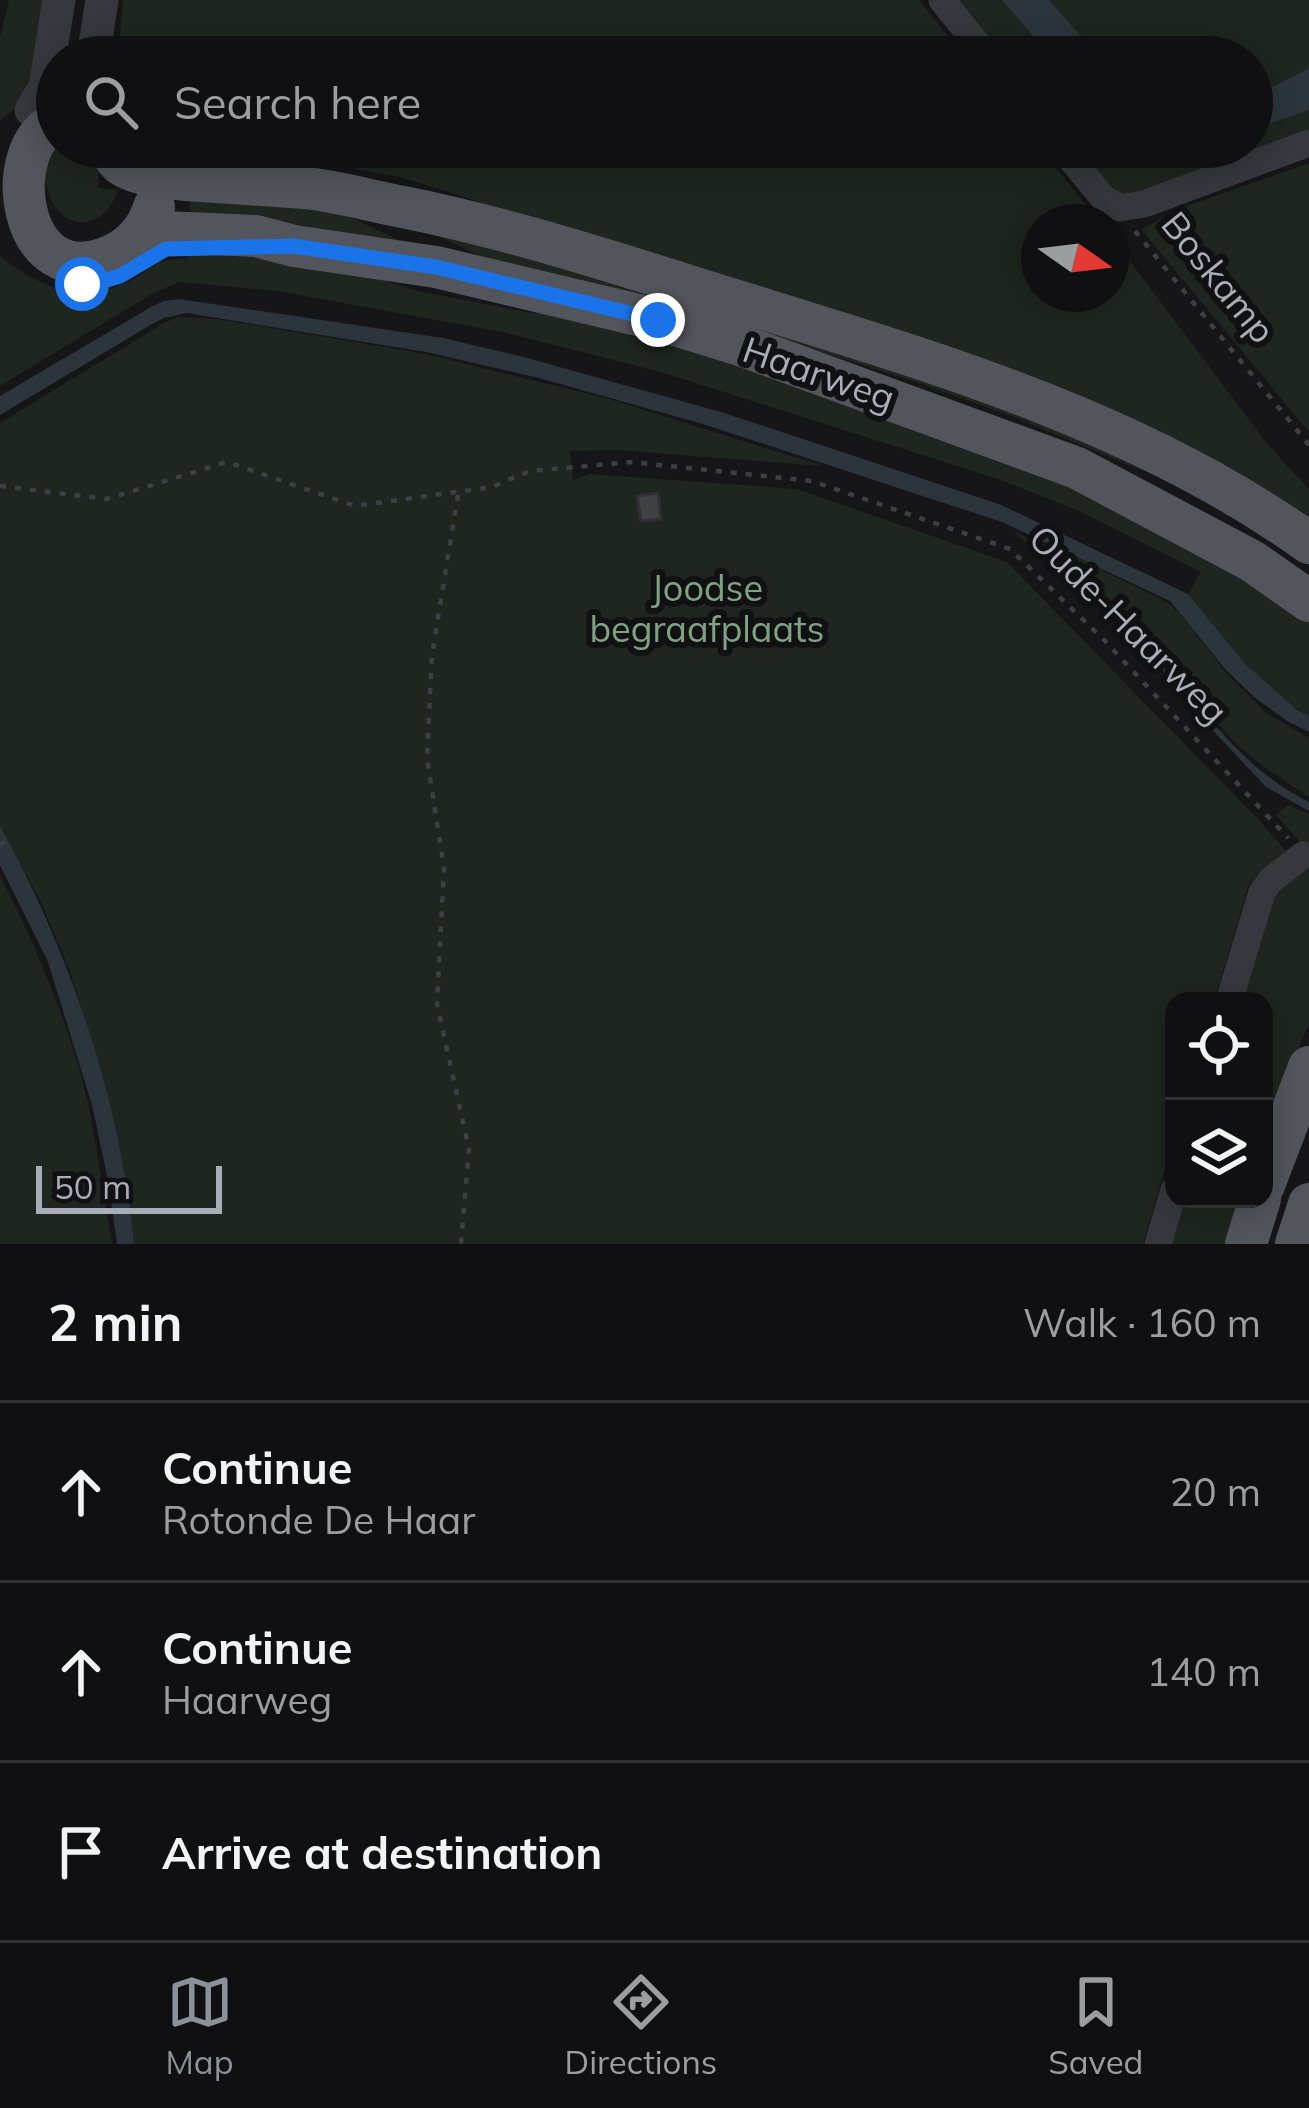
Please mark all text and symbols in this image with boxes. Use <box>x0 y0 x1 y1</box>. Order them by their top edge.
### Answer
search box <box>36 36 1273 168</box>
icon: search <box>78 69 144 135</box>
text: Search here <box>174 74 421 130</box>
street label: Boskamp <box>1152 202 1286 352</box>
north arrow <box>1021 204 1129 312</box>
route start <box>55 257 109 311</box>
route end <box>631 293 685 347</box>
street label: Haarweg <box>737 326 901 420</box>
street label: Oude-Haarweg <box>1020 515 1238 733</box>
park label: Joodse begraafplaats <box>590 565 824 651</box>
map controls <box>1165 992 1273 1208</box>
button: locate <box>1165 992 1273 1100</box>
button: layers <box>1165 1100 1273 1208</box>
scale bar <box>36 1160 222 1213</box>
text: 50 m <box>54 1166 131 1207</box>
text: 2 min <box>48 1290 183 1354</box>
text: Walk · 160 m <box>1023 1298 1261 1347</box>
text: Continue <box>162 1439 352 1495</box>
icon: ahead <box>48 1459 114 1525</box>
text: 20 m <box>1170 1467 1261 1516</box>
text: Rotonde De Haar <box>162 1495 475 1544</box>
text: Continue <box>162 1619 352 1675</box>
icon: ahead <box>48 1639 114 1705</box>
text: 140 m <box>1146 1647 1261 1696</box>
text: Haarweg <box>162 1675 332 1724</box>
icon: arrive <box>48 1819 114 1885</box>
text: Arrive at destination <box>162 1824 602 1880</box>
tab: Map <box>166 1969 233 2082</box>
tab: Directions <box>565 1969 717 2082</box>
tab: Saved <box>1048 1969 1143 2082</box>

